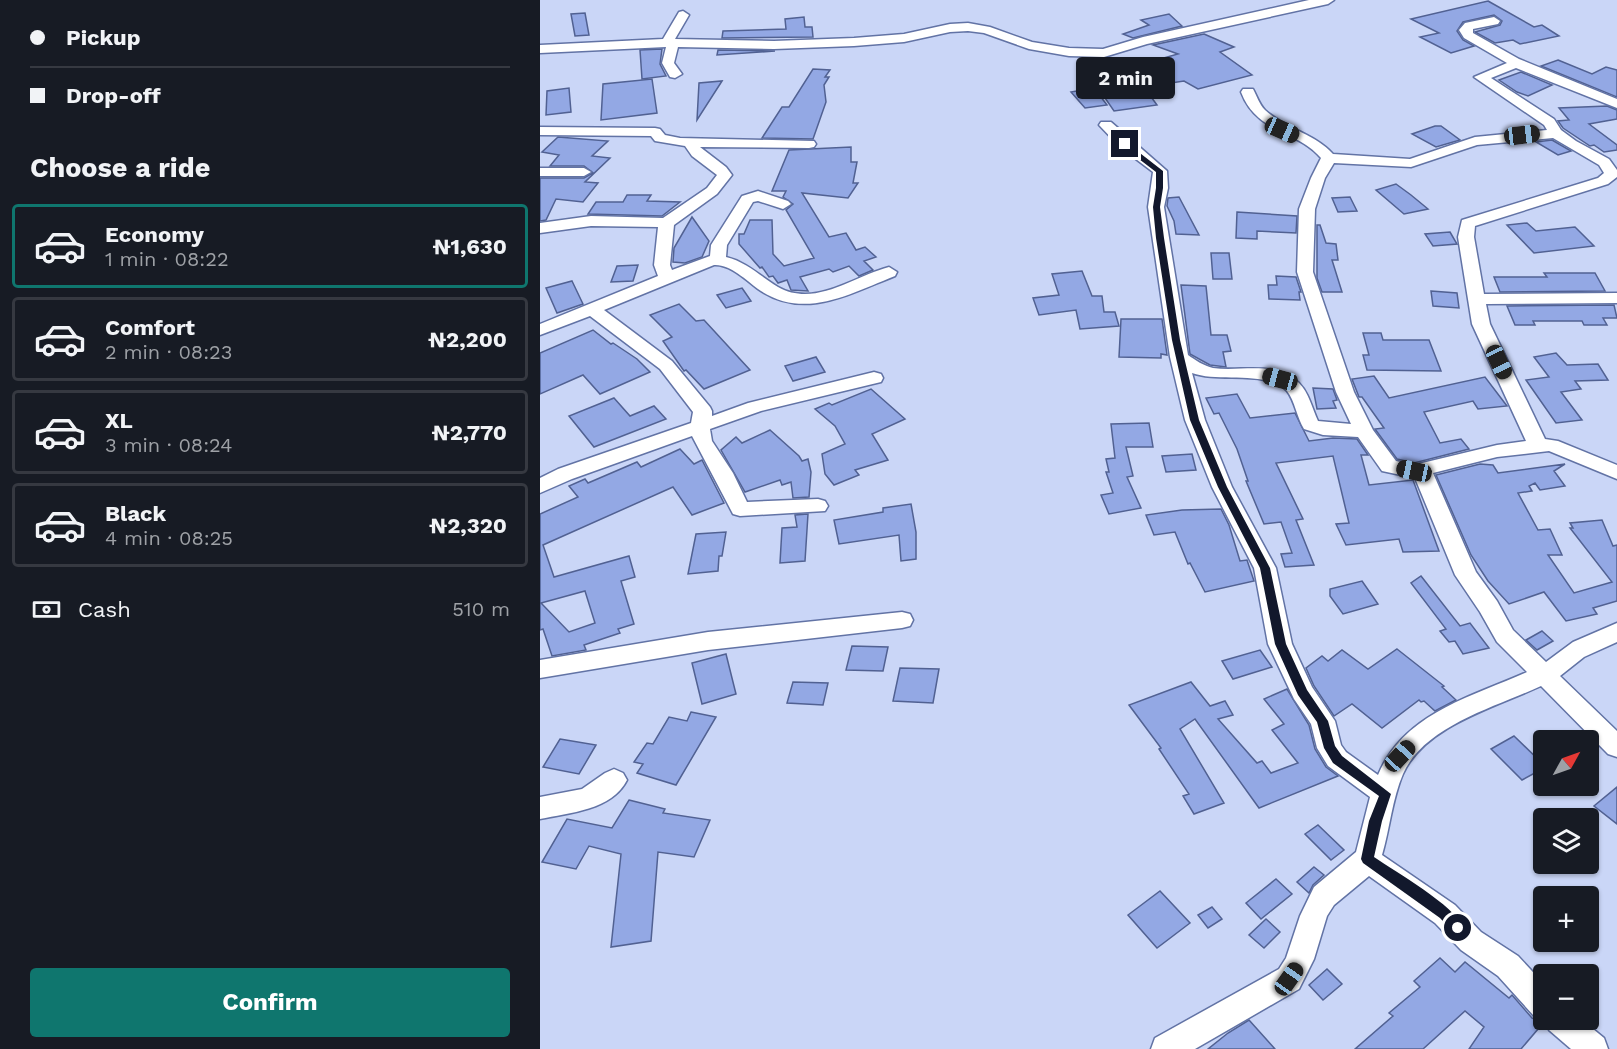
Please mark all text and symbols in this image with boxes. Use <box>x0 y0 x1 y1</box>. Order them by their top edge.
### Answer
text: Pickup <box>66 25 141 50</box>
callout: 2 min <box>1076 57 1174 99</box>
text: 2 min <box>1098 66 1153 90</box>
text: Drop-off <box>66 83 161 108</box>
car <box>1262 114 1302 146</box>
car <box>1503 124 1541 146</box>
route end <box>1111 130 1138 157</box>
text: Choose a ride <box>30 152 210 184</box>
icon: car <box>33 219 87 273</box>
text: Economy <box>105 222 204 247</box>
text: ₦1,630 <box>432 234 507 259</box>
text: 1 min · 08:22 <box>105 247 229 271</box>
icon: car <box>33 312 87 366</box>
text: Comfort <box>105 315 195 340</box>
text: ₦2,200 <box>428 327 507 352</box>
text: 2 min · 08:23 <box>105 340 232 364</box>
car <box>1483 342 1515 382</box>
car <box>1260 366 1300 392</box>
icon: car <box>33 405 87 459</box>
text: XL <box>105 408 133 433</box>
text: ₦2,770 <box>432 420 507 445</box>
text: 3 min · 08:24 <box>105 433 232 457</box>
car <box>1395 458 1433 484</box>
icon: car <box>33 498 87 552</box>
text: Black <box>105 501 166 526</box>
text: ₦2,320 <box>429 513 507 538</box>
text: 4 min · 08:25 <box>105 526 233 550</box>
icon: cash <box>30 593 63 626</box>
text: Cash <box>78 597 131 622</box>
text: 510 m <box>452 597 510 621</box>
north arrow <box>1533 730 1599 796</box>
map controls <box>1533 730 1599 1030</box>
car <box>1381 737 1419 775</box>
button: layers <box>1533 808 1599 874</box>
button: + <box>1533 886 1599 952</box>
route start <box>1444 914 1471 941</box>
car <box>1271 959 1307 999</box>
button: − <box>1533 964 1599 1030</box>
button: Confirm <box>30 968 510 1037</box>

